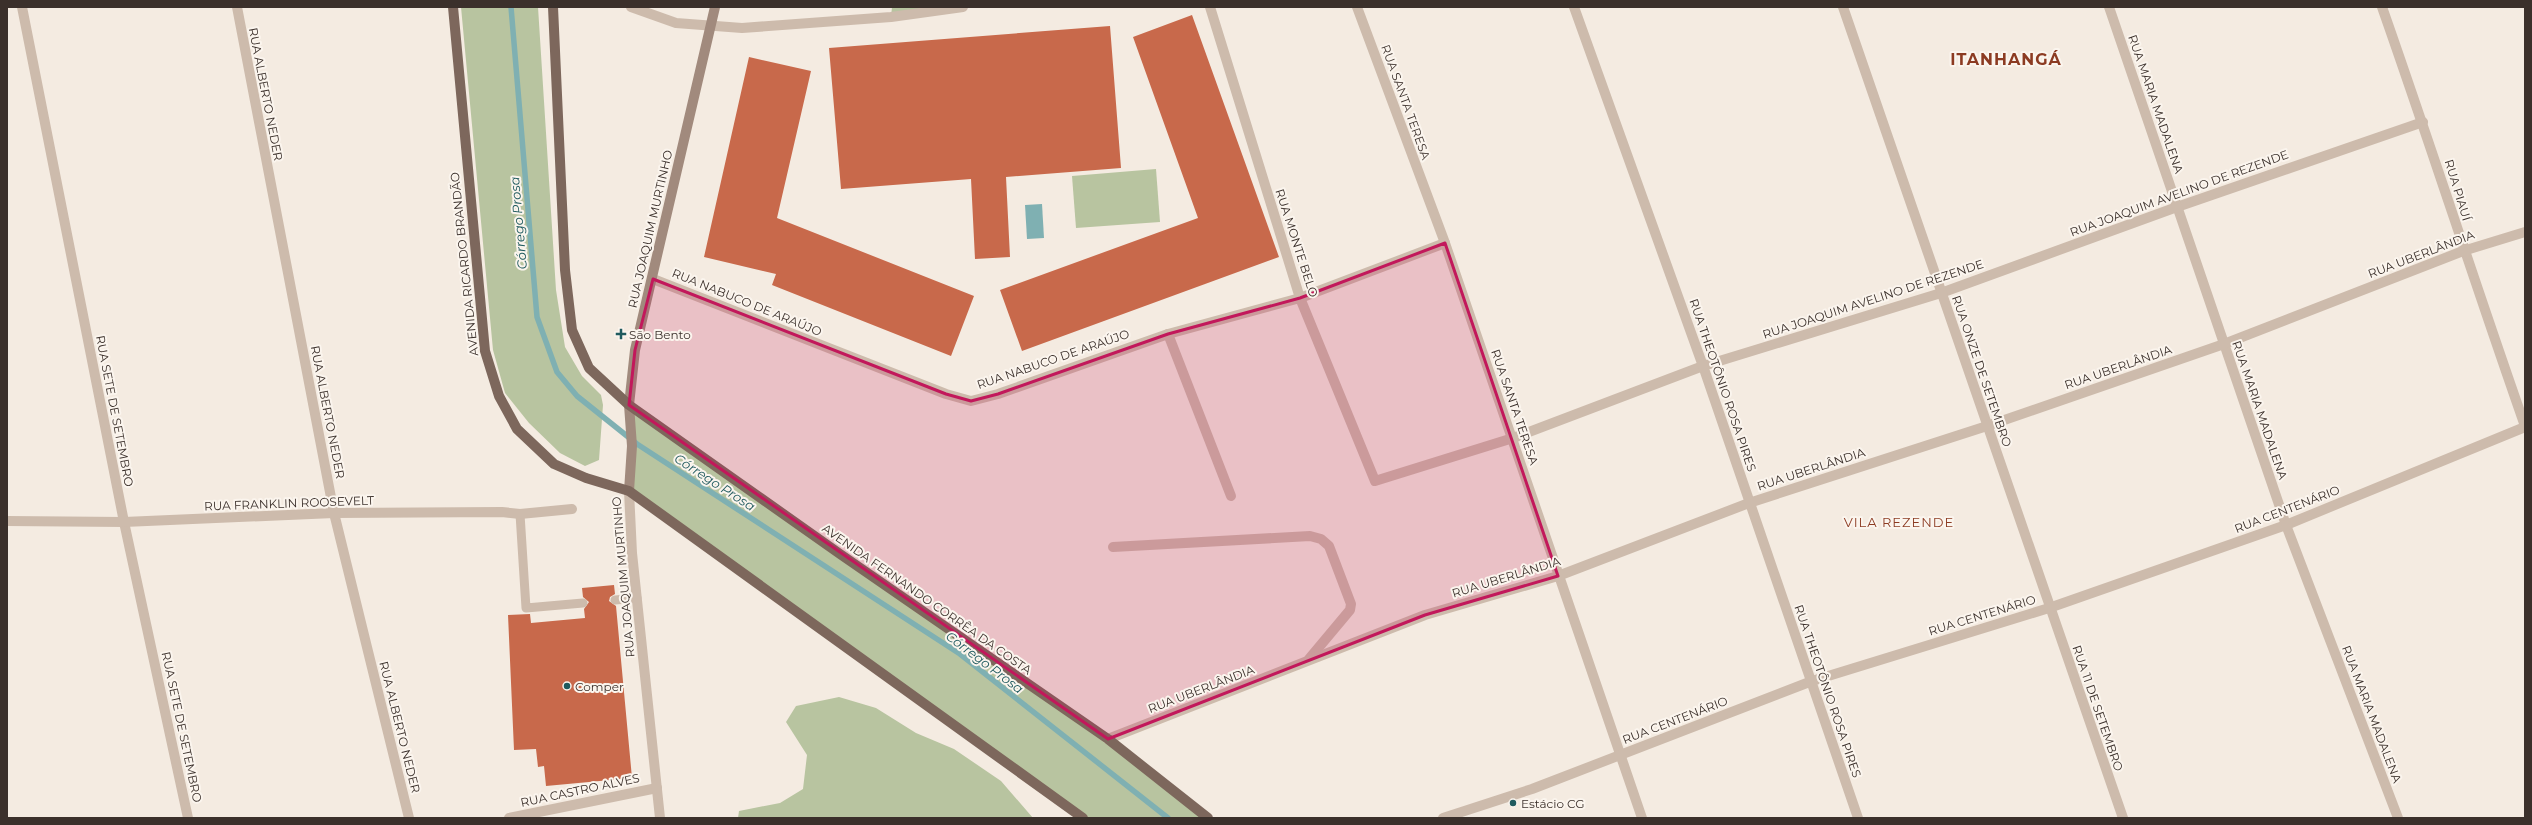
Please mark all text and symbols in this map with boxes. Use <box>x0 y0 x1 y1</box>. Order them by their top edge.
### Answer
street label: RUA ALBERTO NEDER <box>246 26 286 162</box>
street label: RUA MARIA MADALENA <box>2125 33 2187 176</box>
street label: RUA SANTA TERESA <box>1378 42 1434 162</box>
district label: ITANHANGÁ <box>1950 50 2062 69</box>
street label: RUA JOAQUIM AVELINO DE REZENDE <box>2068 146 2290 240</box>
street label: RUA JOAQUIM MURTINHO <box>625 149 675 309</box>
street label: RUA PIAUÍ <box>2442 157 2475 223</box>
street label: AVENIDA RICARDO BRANDÃO <box>447 171 481 357</box>
water label: Córrego Prosa <box>506 176 530 270</box>
street label: RUA MONTE BELO <box>1272 187 1322 299</box>
street label: RUA UBERLÂNDIA <box>2366 227 2477 281</box>
street label: RUA JOAQUIM AVELINO DE REZENDE <box>1761 256 1985 342</box>
street label: RUA NABUCO DE ARAÚJO <box>670 265 824 339</box>
street label: RUA ONZE DE SETEMBRO <box>1949 293 2015 449</box>
street label: RUA THEOTÔNIO ROSA PIRES <box>1686 297 1760 473</box>
street label: RUA NABUCO DE ARAÚJO <box>975 326 1131 392</box>
place label: São Bento <box>629 327 691 342</box>
marker: São Bento <box>616 329 626 339</box>
street label: RUA SETE DE SETEMBRO <box>93 334 137 488</box>
street label: RUA MARIA MADALENA <box>2229 339 2291 482</box>
street label: RUA UBERLÂNDIA <box>2062 341 2174 392</box>
street label: RUA ALBERTO NEDER <box>308 344 348 480</box>
street label: RUA SANTA TERESA <box>1488 347 1542 467</box>
street label: RUA UBERLÂNDIA <box>1755 444 1867 494</box>
water label: Córrego Prosa <box>672 450 759 514</box>
street label: RUA CENTENÁRIO <box>2232 482 2342 536</box>
street label: RUA FRANKLIN ROOSEVELT <box>204 493 374 513</box>
street label: RUA JOAQUIM MURTINHO <box>608 496 638 658</box>
district label: VILA REZENDE <box>1844 514 1954 530</box>
street label: AVENIDA FERNANDO CORRÊA DA COSTA <box>819 521 1035 678</box>
street label: RUA UBERLÂNDIA <box>1450 553 1562 601</box>
street label: RUA CENTENÁRIO <box>1926 592 2038 638</box>
street label: RUA THEOTÔNIO ROSA PIRES <box>1791 603 1865 779</box>
water label: Córrego Prosa <box>943 628 1027 697</box>
street label: RUA 11 DE SETEMBRO <box>2069 643 2127 773</box>
street label: RUA MARIA MADALENA <box>2339 643 2405 785</box>
street label: RUA SETE DE SETEMBRO <box>159 650 205 804</box>
street label: RUA ALBERTO NEDER <box>376 659 424 795</box>
street label: RUA UBERLÂNDIA <box>1146 662 1257 716</box>
place label: Comper <box>575 679 624 694</box>
marker: Comper <box>562 681 572 691</box>
street label: RUA CENTENÁRIO <box>1620 693 1730 747</box>
street label: RUA CASTRO ALVES <box>519 770 641 810</box>
place label: Estácio CG <box>1521 796 1584 811</box>
marker: Estácio CG <box>1508 798 1518 808</box>

